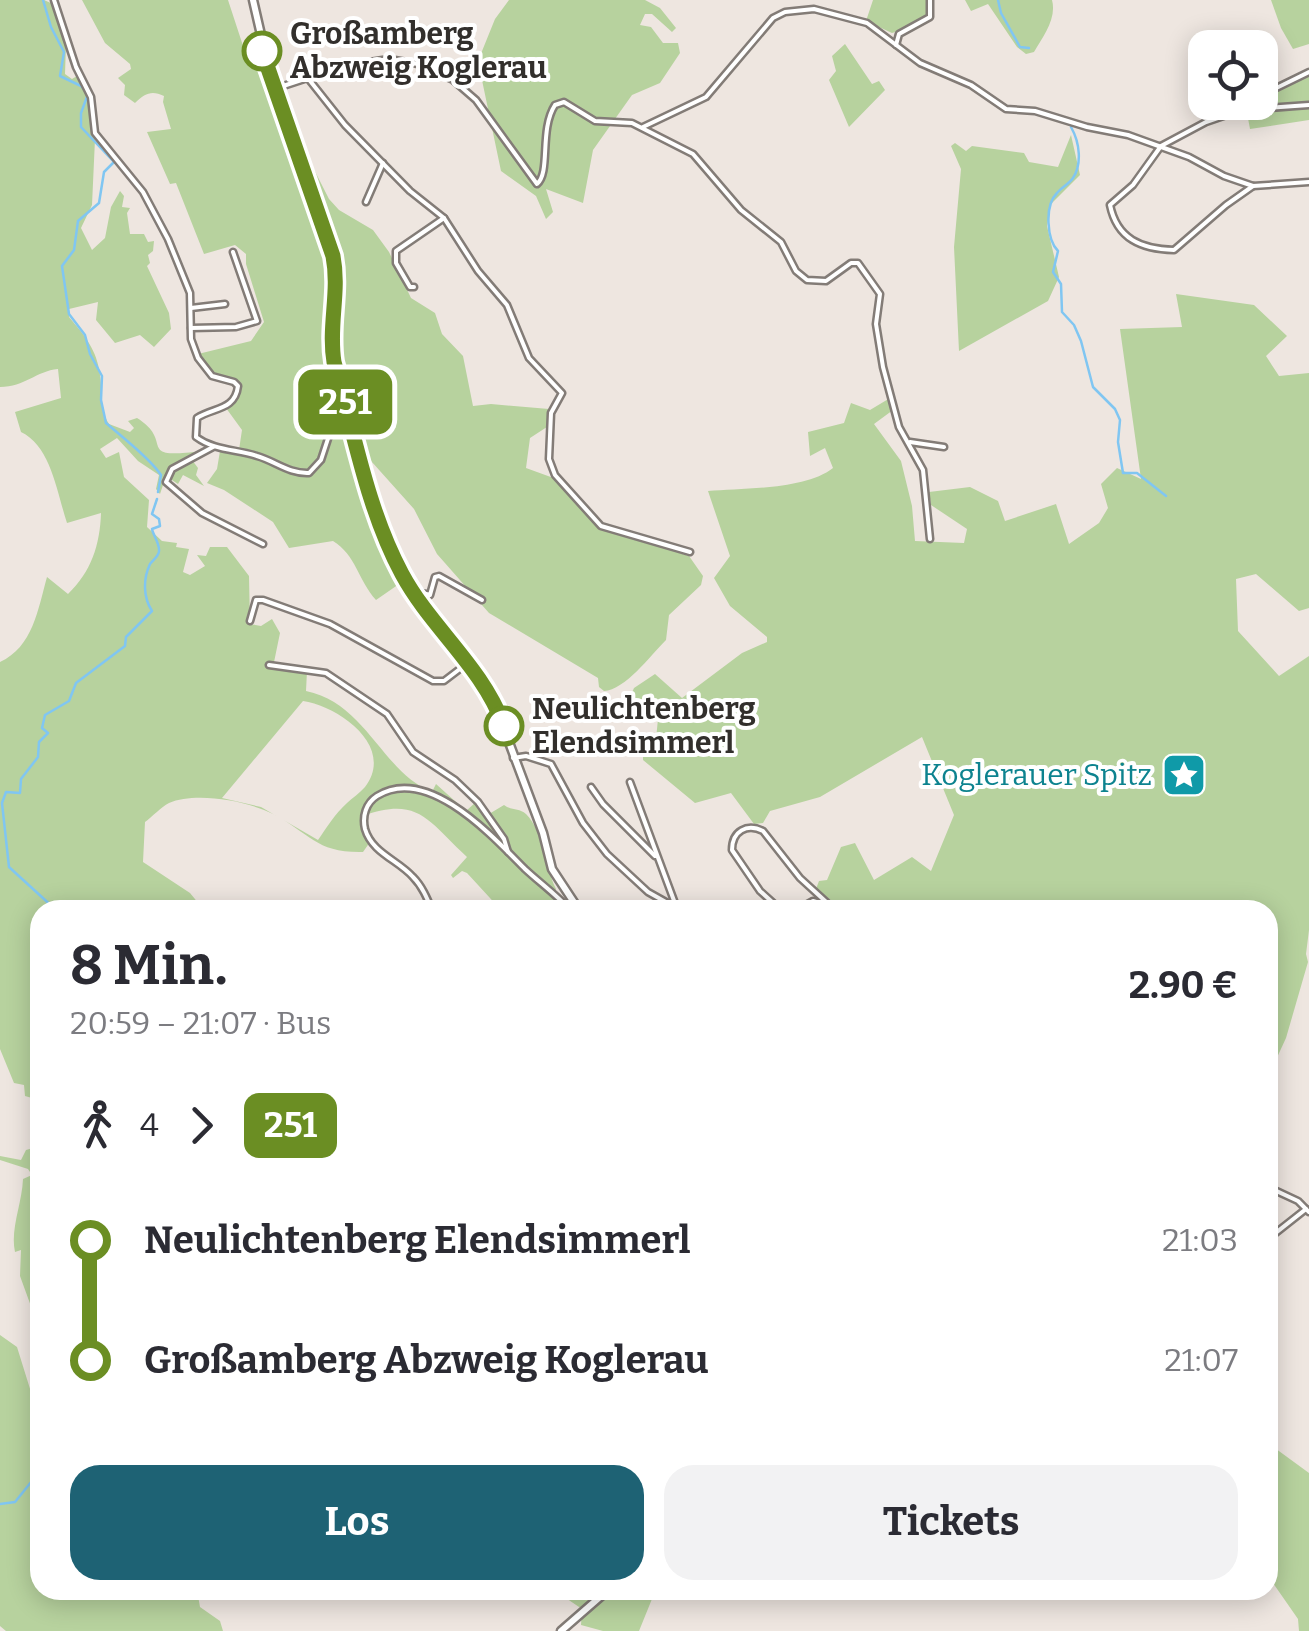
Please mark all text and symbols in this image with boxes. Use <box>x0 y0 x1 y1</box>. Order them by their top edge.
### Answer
place label: Großamberg Abzweig Koglerau <box>290 16 547 86</box>
map controls <box>1188 30 1278 120</box>
button: locate <box>1188 30 1278 120</box>
marker: Großamberg Abzweig Koglerau <box>243 32 281 70</box>
line badge: 251 <box>288 370 402 434</box>
text: 251 <box>318 381 372 423</box>
place label: Neulichtenberg Elendsimmerl <box>532 691 756 761</box>
marker: Neulichtenberg Elendsimmerl <box>485 707 523 745</box>
place icon: Koglerauer Spitz <box>1161 752 1207 798</box>
place label: Koglerauer Spitz <box>921 757 1152 793</box>
text: 8 Min. <box>70 933 227 999</box>
text: 2.90 € <box>1129 962 1238 1008</box>
text: 20:59 – 21:07 · Bus <box>70 1004 331 1042</box>
icon: walk <box>70 1098 125 1153</box>
icon: forward <box>174 1098 229 1153</box>
text: 251 <box>264 1104 317 1146</box>
text: 4 <box>140 1106 159 1144</box>
text: Neulichtenberg Elendsimmerl <box>144 1217 690 1263</box>
text: 21:03 <box>1162 1221 1238 1259</box>
text: Großamberg Abzweig Koglerau <box>144 1337 709 1383</box>
text: 21:07 <box>1164 1341 1238 1379</box>
button: Los <box>70 1465 644 1580</box>
button: Tickets <box>664 1465 1238 1580</box>

